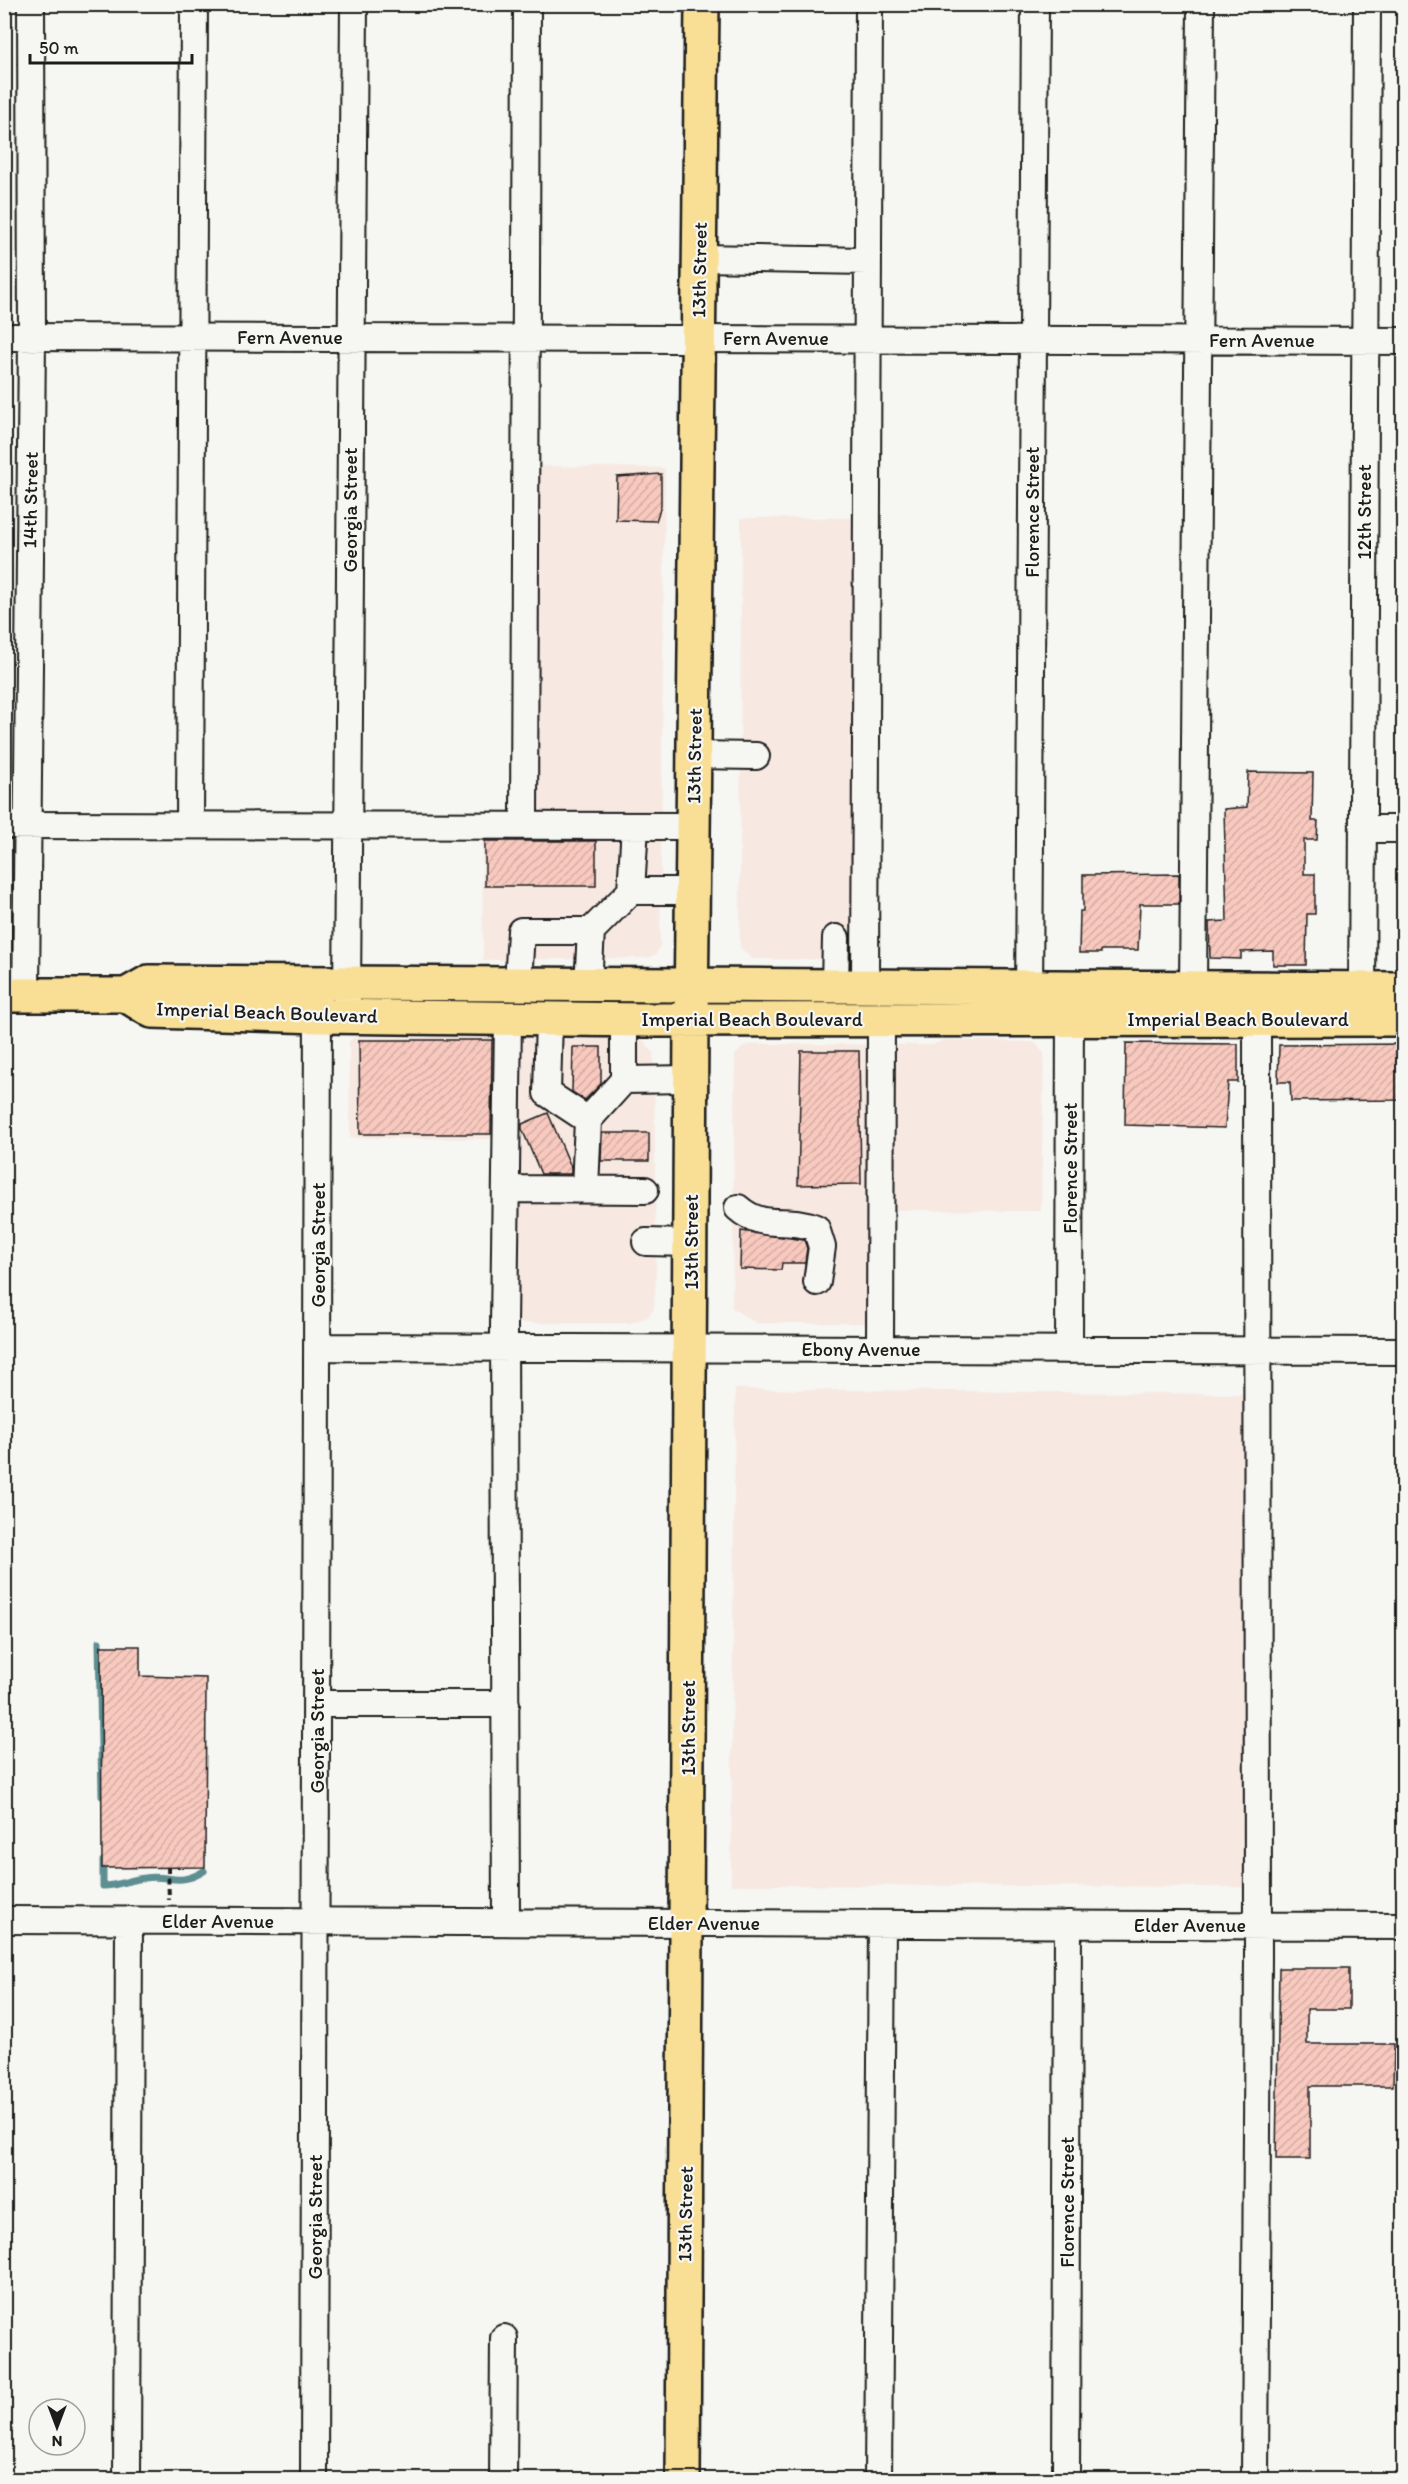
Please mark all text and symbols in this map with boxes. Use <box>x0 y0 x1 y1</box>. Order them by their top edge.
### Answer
scale bar <box>30 27 192 65</box>
text: 50 m <box>39 37 79 59</box>
street label: 13th Street <box>686 221 712 318</box>
street label: Fern Avenue <box>237 325 343 349</box>
street label: Fern Avenue <box>723 326 829 350</box>
street label: Fern Avenue <box>1209 328 1315 352</box>
street label: Florence Street <box>1020 446 1044 578</box>
street label: Georgia Street <box>338 447 362 572</box>
street label: 14th Street <box>17 451 43 549</box>
street label: 12th Street <box>1352 464 1376 560</box>
street label: 13th Street <box>681 707 707 804</box>
street label: Imperial Beach Boulevard <box>156 996 378 1028</box>
street label: Imperial Beach Boulevard <box>641 1007 863 1031</box>
street label: Imperial Beach Boulevard <box>1127 1007 1349 1031</box>
street label: Florence Street <box>1058 1102 1082 1234</box>
street label: Georgia Street <box>306 1182 330 1307</box>
street label: 13th Street <box>679 1194 703 1290</box>
street label: Ebony Avenue <box>801 1337 921 1361</box>
street label: Georgia Street <box>305 1668 329 1793</box>
street label: 13th Street <box>676 1680 700 1776</box>
street label: Elder Avenue <box>162 1909 274 1933</box>
street label: Elder Avenue <box>648 1911 760 1935</box>
street label: Elder Avenue <box>1134 1913 1246 1937</box>
street label: Florence Street <box>1055 2136 1079 2268</box>
street label: Georgia Street <box>303 2154 327 2279</box>
street label: 13th Street <box>672 2165 698 2262</box>
north arrow <box>27 2397 87 2457</box>
text: N <box>52 2432 62 2451</box>

